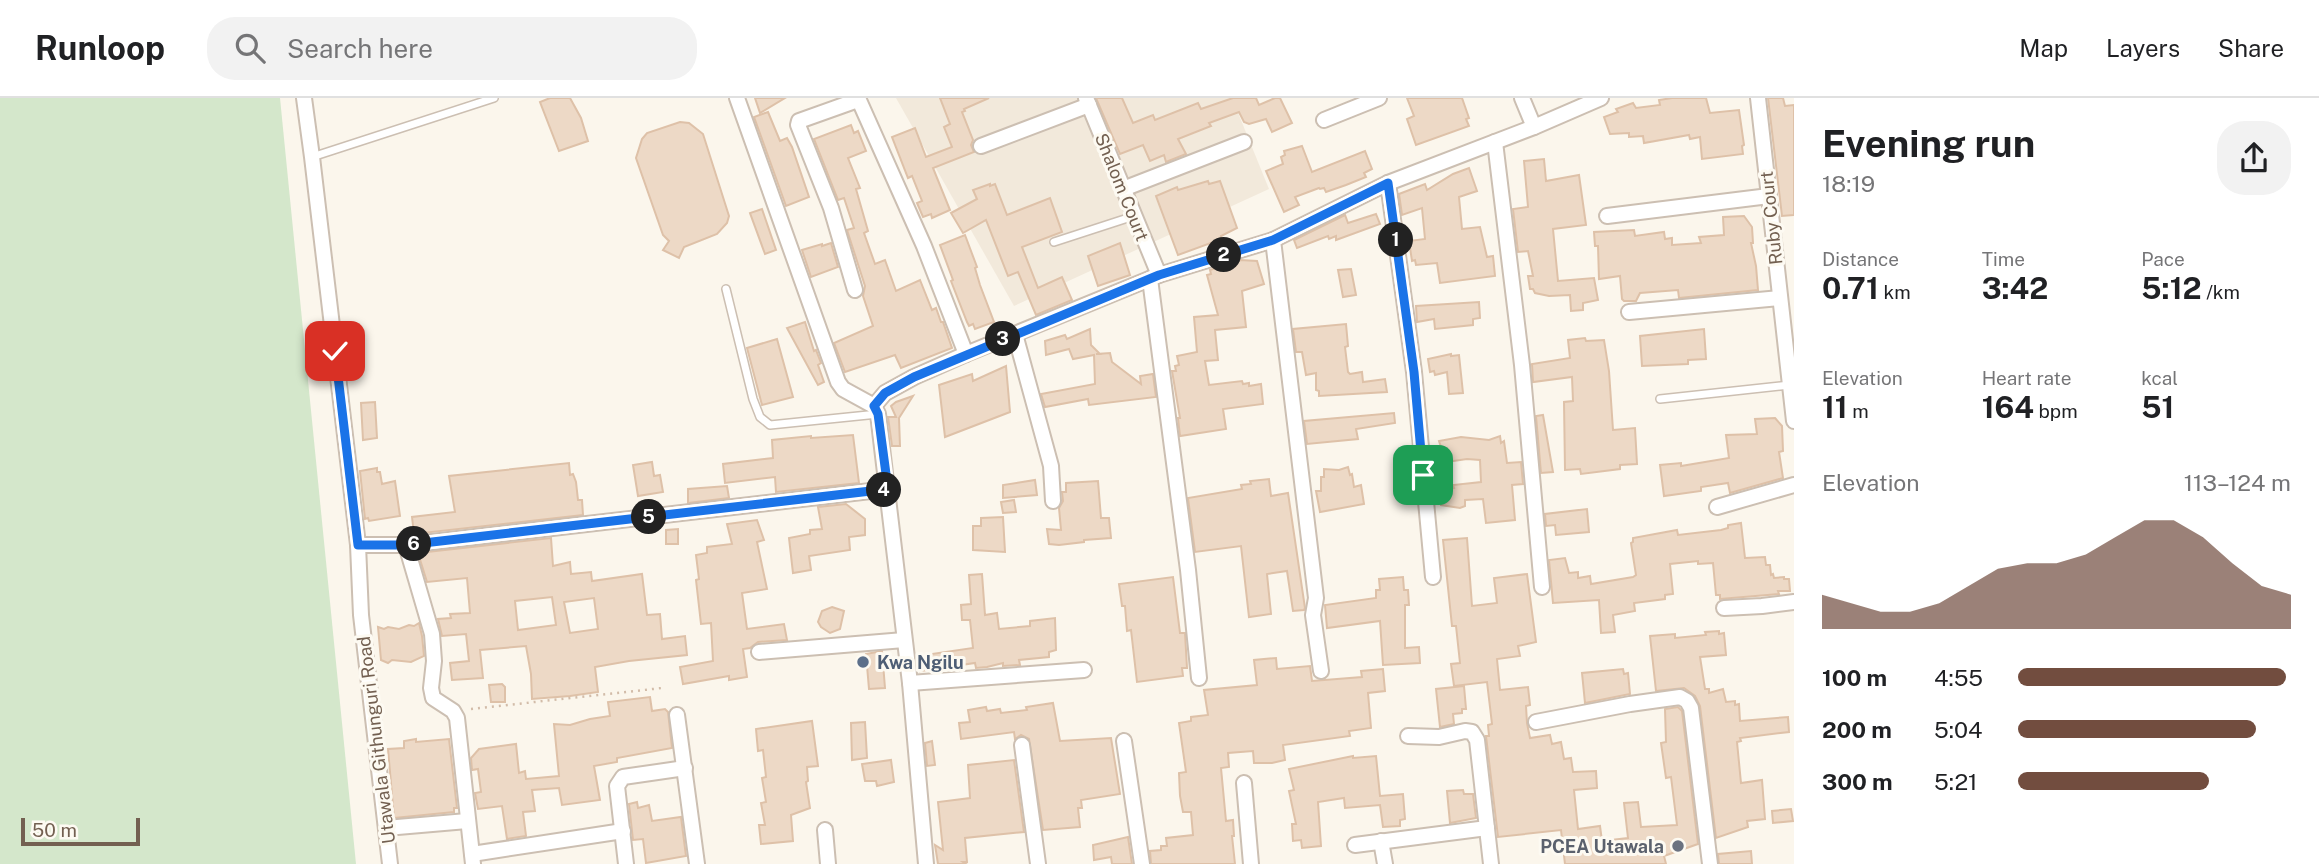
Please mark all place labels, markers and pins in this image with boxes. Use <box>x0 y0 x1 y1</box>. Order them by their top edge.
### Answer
pin: 1 <box>1378 222 1414 258</box>
pin: 2 <box>1206 238 1242 272</box>
pin <box>305 321 365 381</box>
pin: 3 <box>986 322 1020 356</box>
pin <box>1393 445 1453 505</box>
pin: 4 <box>866 472 902 508</box>
pin: 5 <box>632 500 666 534</box>
pin: 6 <box>396 526 432 562</box>
place label: Kwa Ngilu <box>877 652 964 673</box>
marker: Kwa Ngilu <box>855 654 871 670</box>
place label: PCEA Utawala <box>1540 836 1664 857</box>
marker: PCEA Utawala <box>1670 838 1686 854</box>

